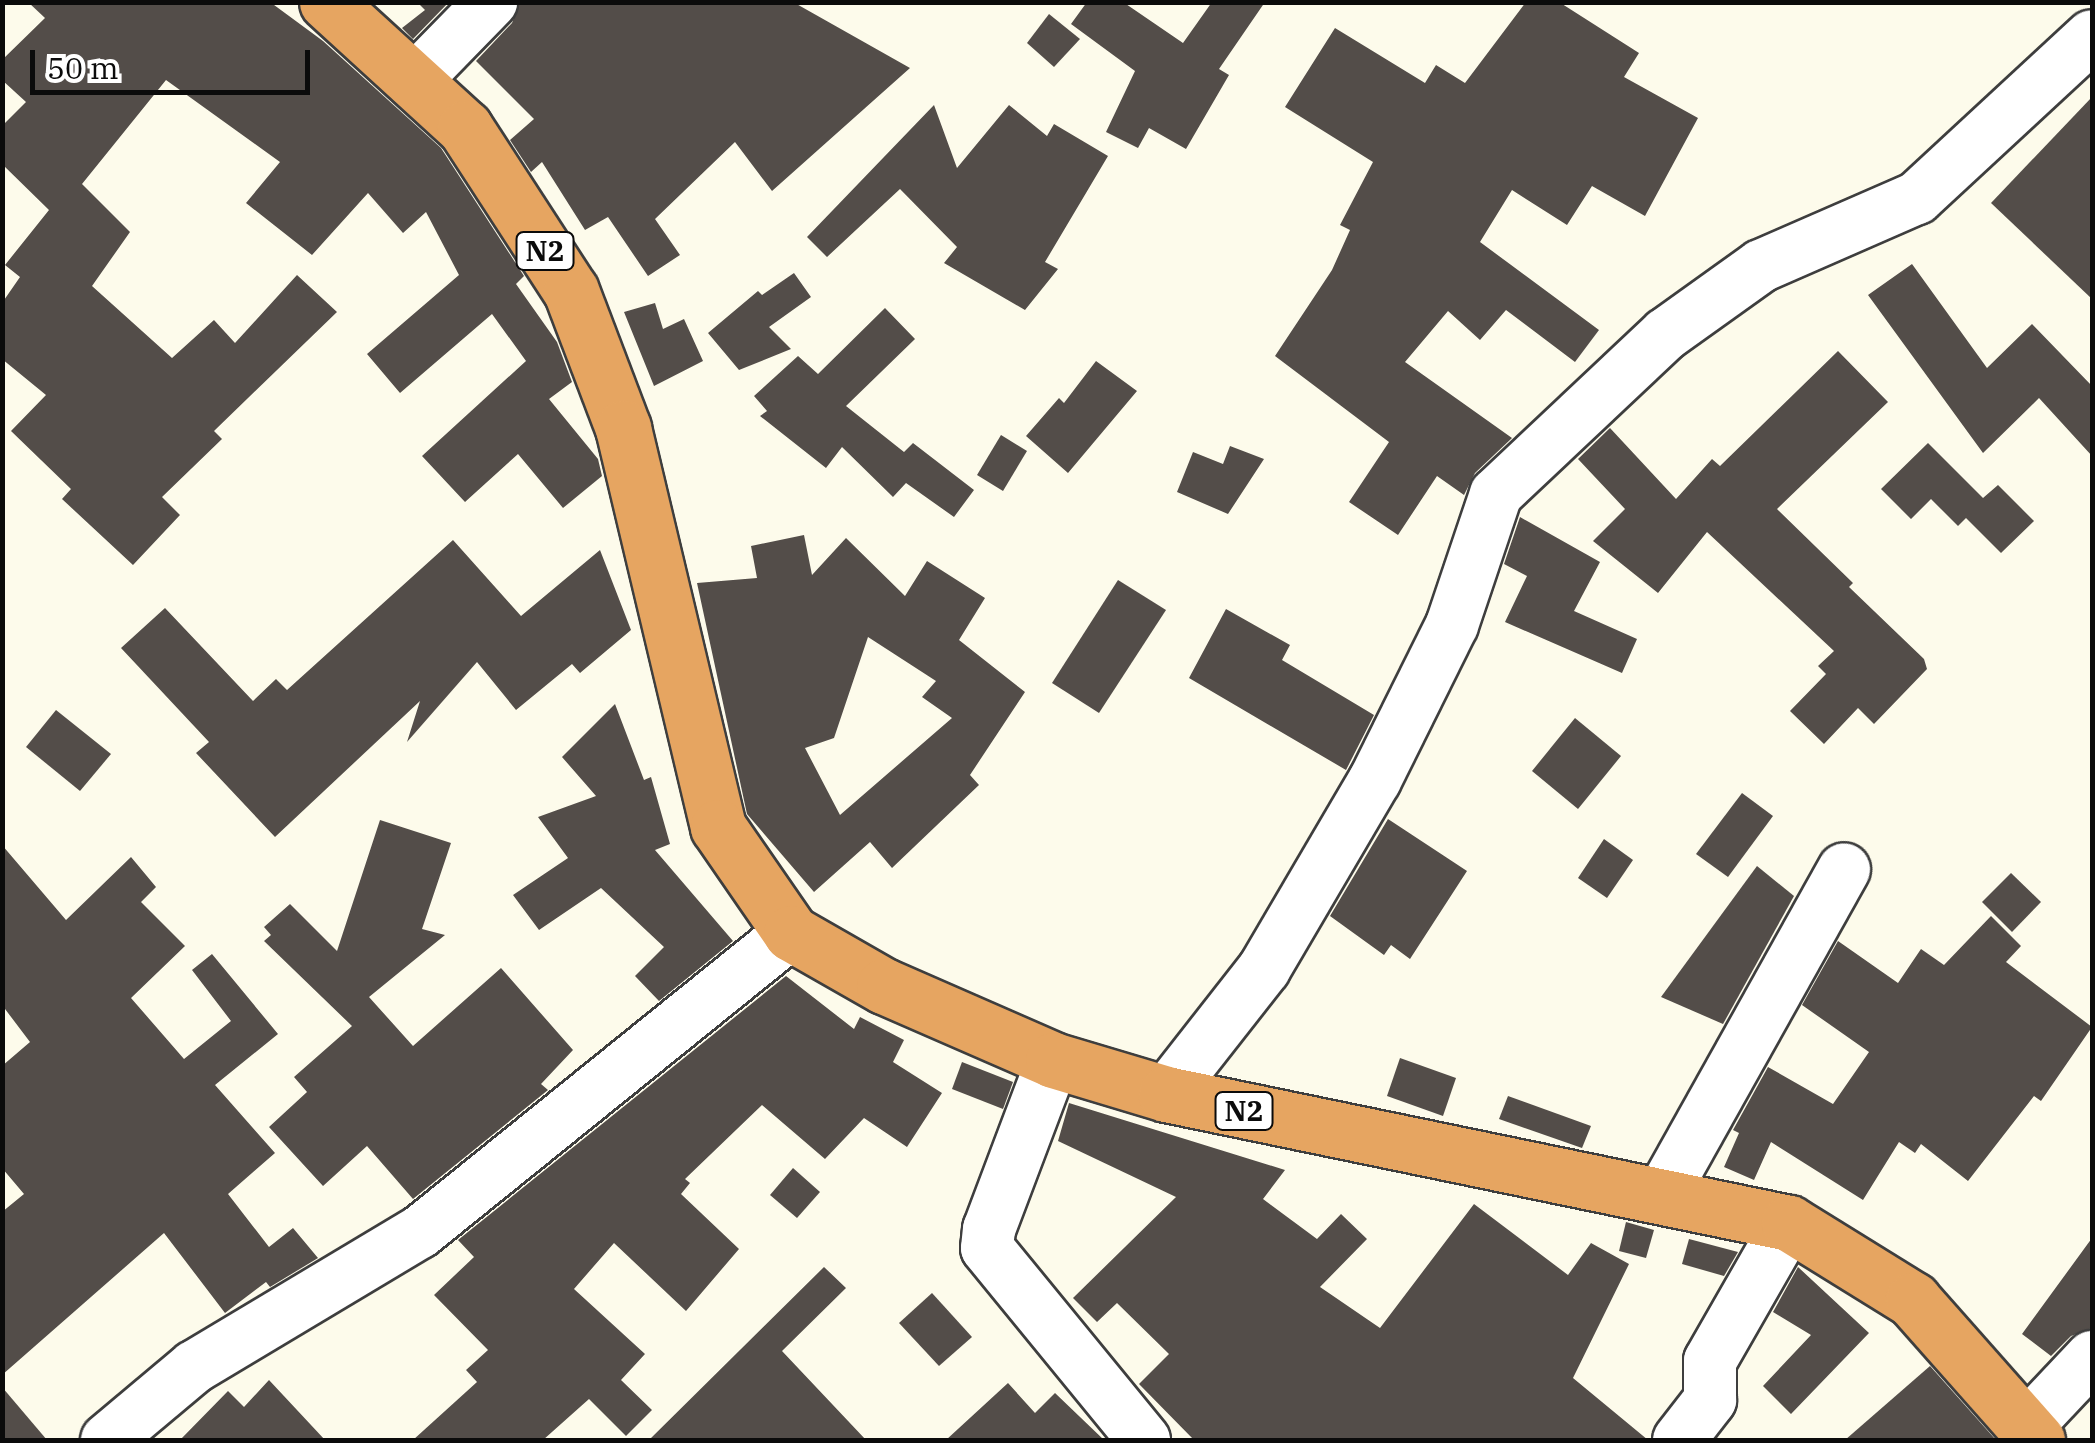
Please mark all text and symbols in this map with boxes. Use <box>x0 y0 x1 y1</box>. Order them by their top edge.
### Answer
scale bar <box>35 30 315 92</box>
text: 50 m <box>47 48 119 87</box>
road number: N2 <box>515 228 575 274</box>
road number: N2 <box>1214 1088 1274 1134</box>

